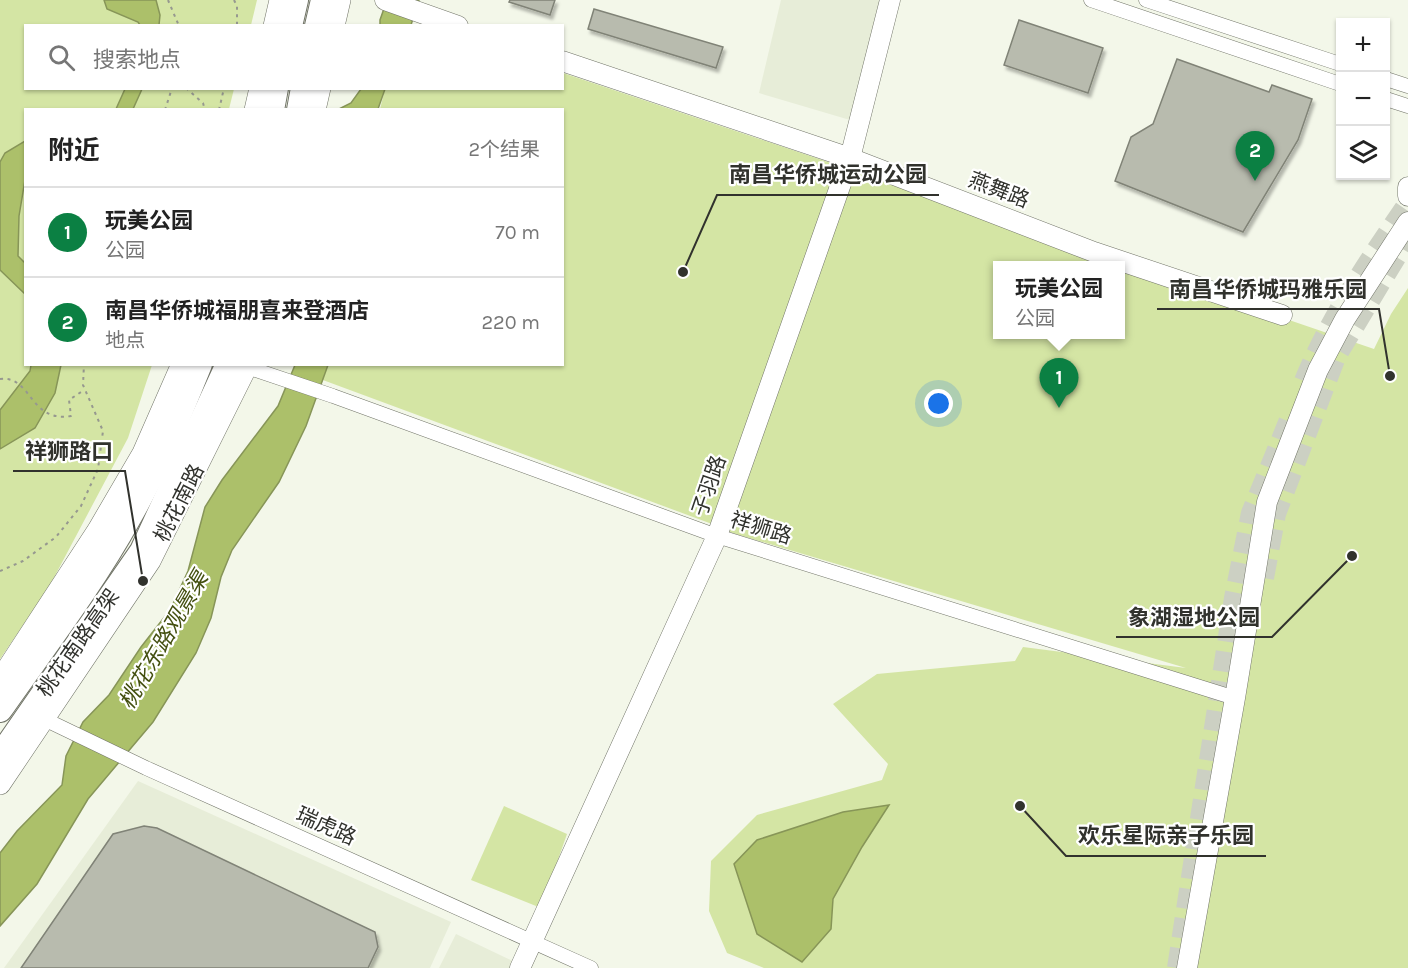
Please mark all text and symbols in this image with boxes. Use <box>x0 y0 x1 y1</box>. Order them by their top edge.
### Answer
map controls <box>1336 18 1390 180</box>
button: + <box>1336 18 1390 72</box>
search box <box>24 24 564 90</box>
icon: search <box>45 41 78 74</box>
text: 搜索地点 <box>93 47 181 73</box>
button: − <box>1336 72 1390 126</box>
button: layers <box>1336 126 1390 180</box>
pin: 2 <box>1236 132 1274 181</box>
text: 附近 <box>48 135 100 166</box>
text: 2个结果 <box>468 138 540 161</box>
callout: 南昌华侨城运动公园 <box>717 155 939 195</box>
text: 南昌华侨城运动公园 <box>729 162 927 188</box>
street label: 燕舞路 <box>965 168 1033 212</box>
text: 玩美公园 <box>105 208 193 234</box>
text: 1 <box>64 221 71 244</box>
text: 70 m <box>495 221 540 244</box>
text: 公园 <box>105 239 145 262</box>
popup <box>993 261 1125 339</box>
callout: 南昌华侨城玛雅乐园 <box>1157 269 1379 309</box>
text: 玩美公园 <box>1015 276 1103 302</box>
text: 南昌华侨城玛雅乐园 <box>1169 277 1367 303</box>
text: 南昌华侨城福朋喜来登酒店 <box>105 298 369 324</box>
text: 公园 <box>1015 307 1055 330</box>
text: 2 <box>61 311 74 334</box>
text: 220 m <box>481 311 540 334</box>
text: 地点 <box>105 329 145 352</box>
pin: 1 <box>1040 358 1078 408</box>
your location <box>924 389 953 418</box>
callout: 祥狮路口 <box>13 431 125 471</box>
text: 祥狮路口 <box>25 439 113 465</box>
street label: 子羽路 <box>687 452 731 520</box>
street label: 桃花南路 <box>149 460 209 546</box>
street label: 祥狮路 <box>727 507 795 549</box>
water label: 桃花东路观景渠 <box>114 565 215 714</box>
street label: 桃花南路高架 <box>32 585 124 701</box>
callout: 象湖湿地公园 <box>1116 597 1272 637</box>
text: 象湖湿地公园 <box>1128 605 1260 631</box>
street label: 瑞虎路 <box>292 802 360 850</box>
callout: 欢乐星际亲子乐园 <box>1066 816 1266 856</box>
text: 欢乐星际亲子乐园 <box>1078 823 1254 849</box>

